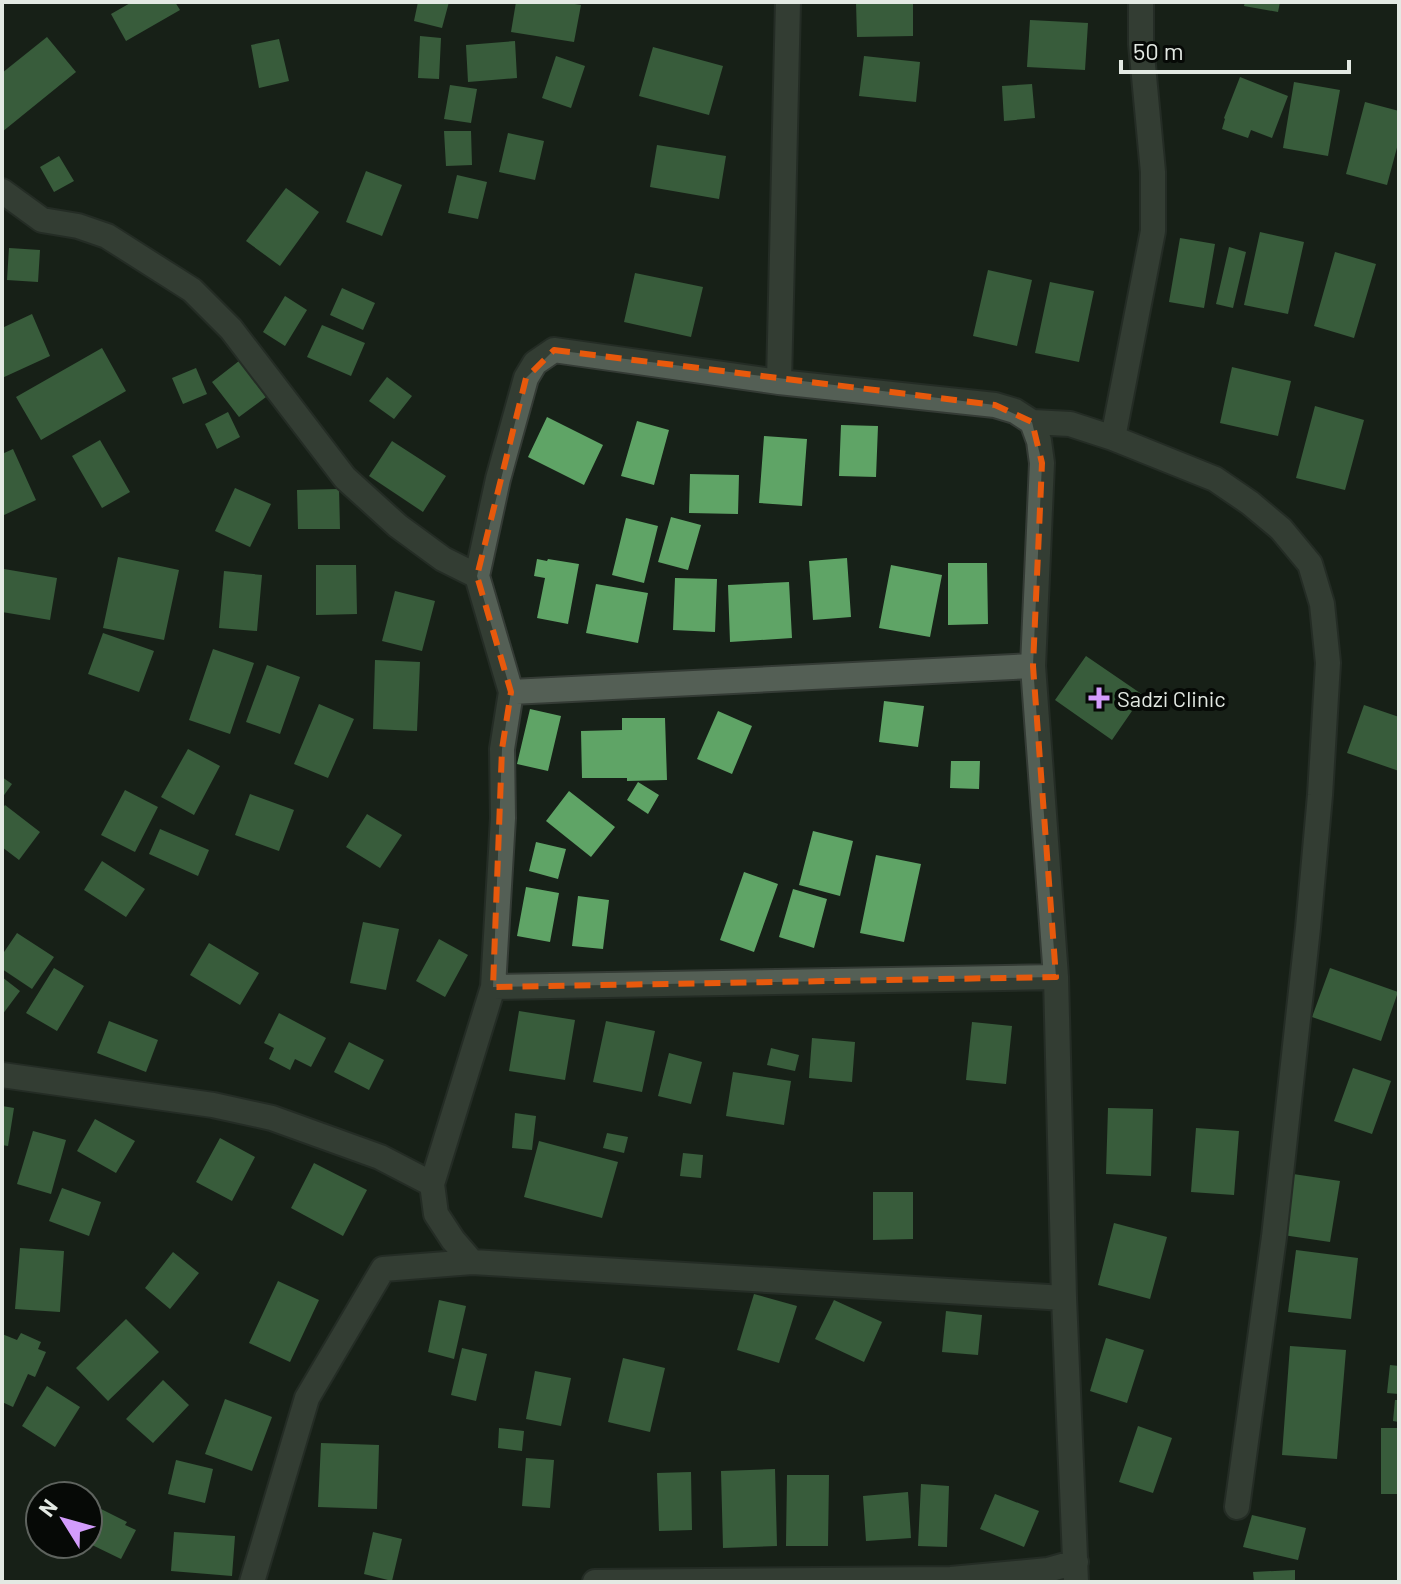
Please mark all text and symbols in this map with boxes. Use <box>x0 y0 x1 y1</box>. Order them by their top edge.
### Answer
scale bar <box>1121 24 1349 74</box>
text: 50 m <box>1133 36 1184 65</box>
place label: Sadzi Clinic <box>1117 685 1226 711</box>
marker: Sadzi Clinic <box>1088 687 1110 709</box>
north arrow <box>24 1480 104 1560</box>
text: N <box>32 1494 62 1521</box>

